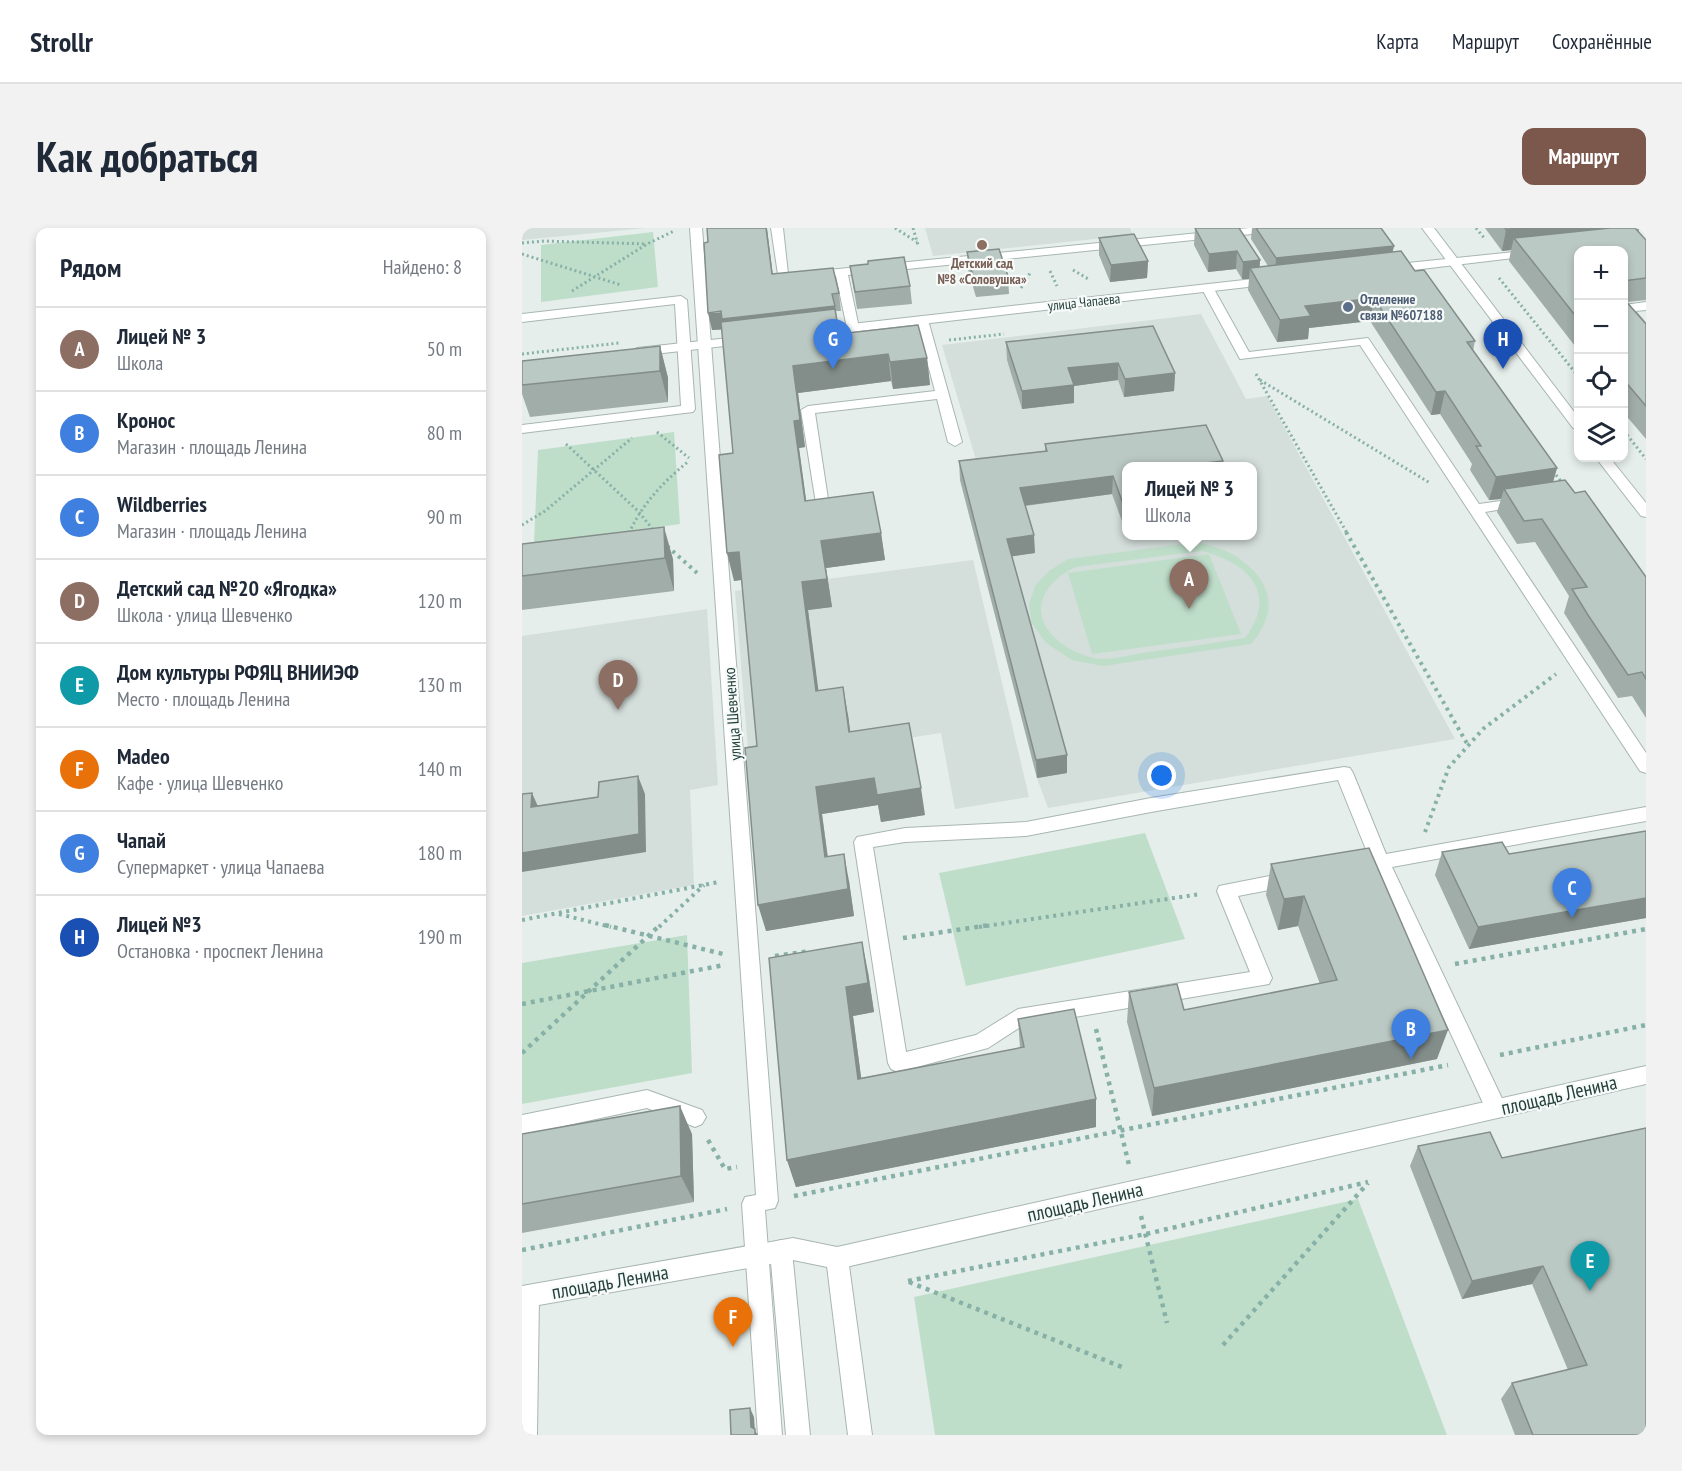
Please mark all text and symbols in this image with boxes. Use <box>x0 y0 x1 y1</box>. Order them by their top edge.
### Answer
text: Strollr <box>30 23 93 60</box>
text: Карта <box>1376 28 1419 55</box>
text: Маршрут <box>1452 28 1519 55</box>
text: Сохранённые <box>1552 28 1652 55</box>
button: Маршрут <box>1522 128 1646 185</box>
text: Как добраться <box>36 129 258 184</box>
marker: Детский сад №8 «Соловушка» <box>975 238 989 252</box>
map controls <box>1574 246 1628 462</box>
button: + <box>1574 246 1628 300</box>
text: Рядом <box>60 251 121 284</box>
text: Найдено: 8 <box>383 254 462 280</box>
place label: Детский сад №8 «Соловушка» <box>937 254 1027 288</box>
street label: улица Чапаева <box>1047 289 1121 315</box>
place label: Отделение связи №607188 <box>1360 290 1443 324</box>
marker: Отделение связи №607188 <box>1341 300 1355 314</box>
button: − <box>1574 300 1628 354</box>
pin: G <box>814 320 852 369</box>
pin: H <box>1484 320 1522 369</box>
text: Лицей № 3 <box>117 322 206 350</box>
text: A <box>74 336 85 362</box>
text: 50 m <box>427 336 462 362</box>
text: Школа <box>117 350 163 376</box>
button: locate <box>1574 354 1628 408</box>
text: Кронос <box>117 406 175 434</box>
button: layers <box>1574 408 1628 462</box>
text: B <box>75 420 84 446</box>
text: 80 m <box>427 420 462 446</box>
text: Магазин · площадь Ленина <box>117 434 307 460</box>
popup <box>1122 462 1257 540</box>
text: Лицей № 3 <box>1145 474 1234 502</box>
text: Wildberries <box>117 490 207 518</box>
text: Школа <box>1145 502 1191 528</box>
text: C <box>75 504 84 530</box>
text: 90 m <box>427 504 462 530</box>
text: Магазин · площадь Ленина <box>117 518 307 544</box>
pin: A <box>1170 560 1208 609</box>
text: Детский сад №20 «Ягодка» <box>117 574 337 602</box>
text: D <box>74 588 85 614</box>
text: 120 m <box>418 588 462 614</box>
text: Школа · улица Шевченко <box>117 602 293 628</box>
text: Дом культуры РФЯЦ ВНИИЭФ <box>117 658 359 686</box>
pin: D <box>598 660 638 710</box>
street label: улица Шевченко <box>719 667 745 761</box>
text: E <box>75 672 84 698</box>
text: 130 m <box>418 672 462 698</box>
text: Место · площадь Ленина <box>117 686 290 712</box>
text: Madeo <box>117 742 170 770</box>
text: F <box>75 756 84 782</box>
text: 140 m <box>418 756 462 782</box>
your location <box>1147 761 1176 790</box>
text: Кафе · улица Шевченко <box>117 770 283 796</box>
text: Чапай <box>117 826 166 854</box>
text: G <box>74 840 85 866</box>
text: 180 m <box>418 840 462 866</box>
text: Супермаркет · улица Чапаева <box>117 854 325 880</box>
pin: C <box>1552 868 1592 918</box>
text: Лицей №3 <box>117 910 202 938</box>
text: H <box>74 924 85 950</box>
text: 190 m <box>418 924 462 950</box>
text: Остановка · проспект Ленина <box>117 938 323 964</box>
pin: B <box>1392 1010 1430 1059</box>
street label: площадь Ленина <box>1499 1069 1619 1121</box>
street label: площадь Ленина <box>1025 1176 1145 1228</box>
pin: E <box>1570 1242 1610 1291</box>
street label: площадь Ленина <box>550 1259 670 1305</box>
pin: F <box>714 1298 752 1347</box>

